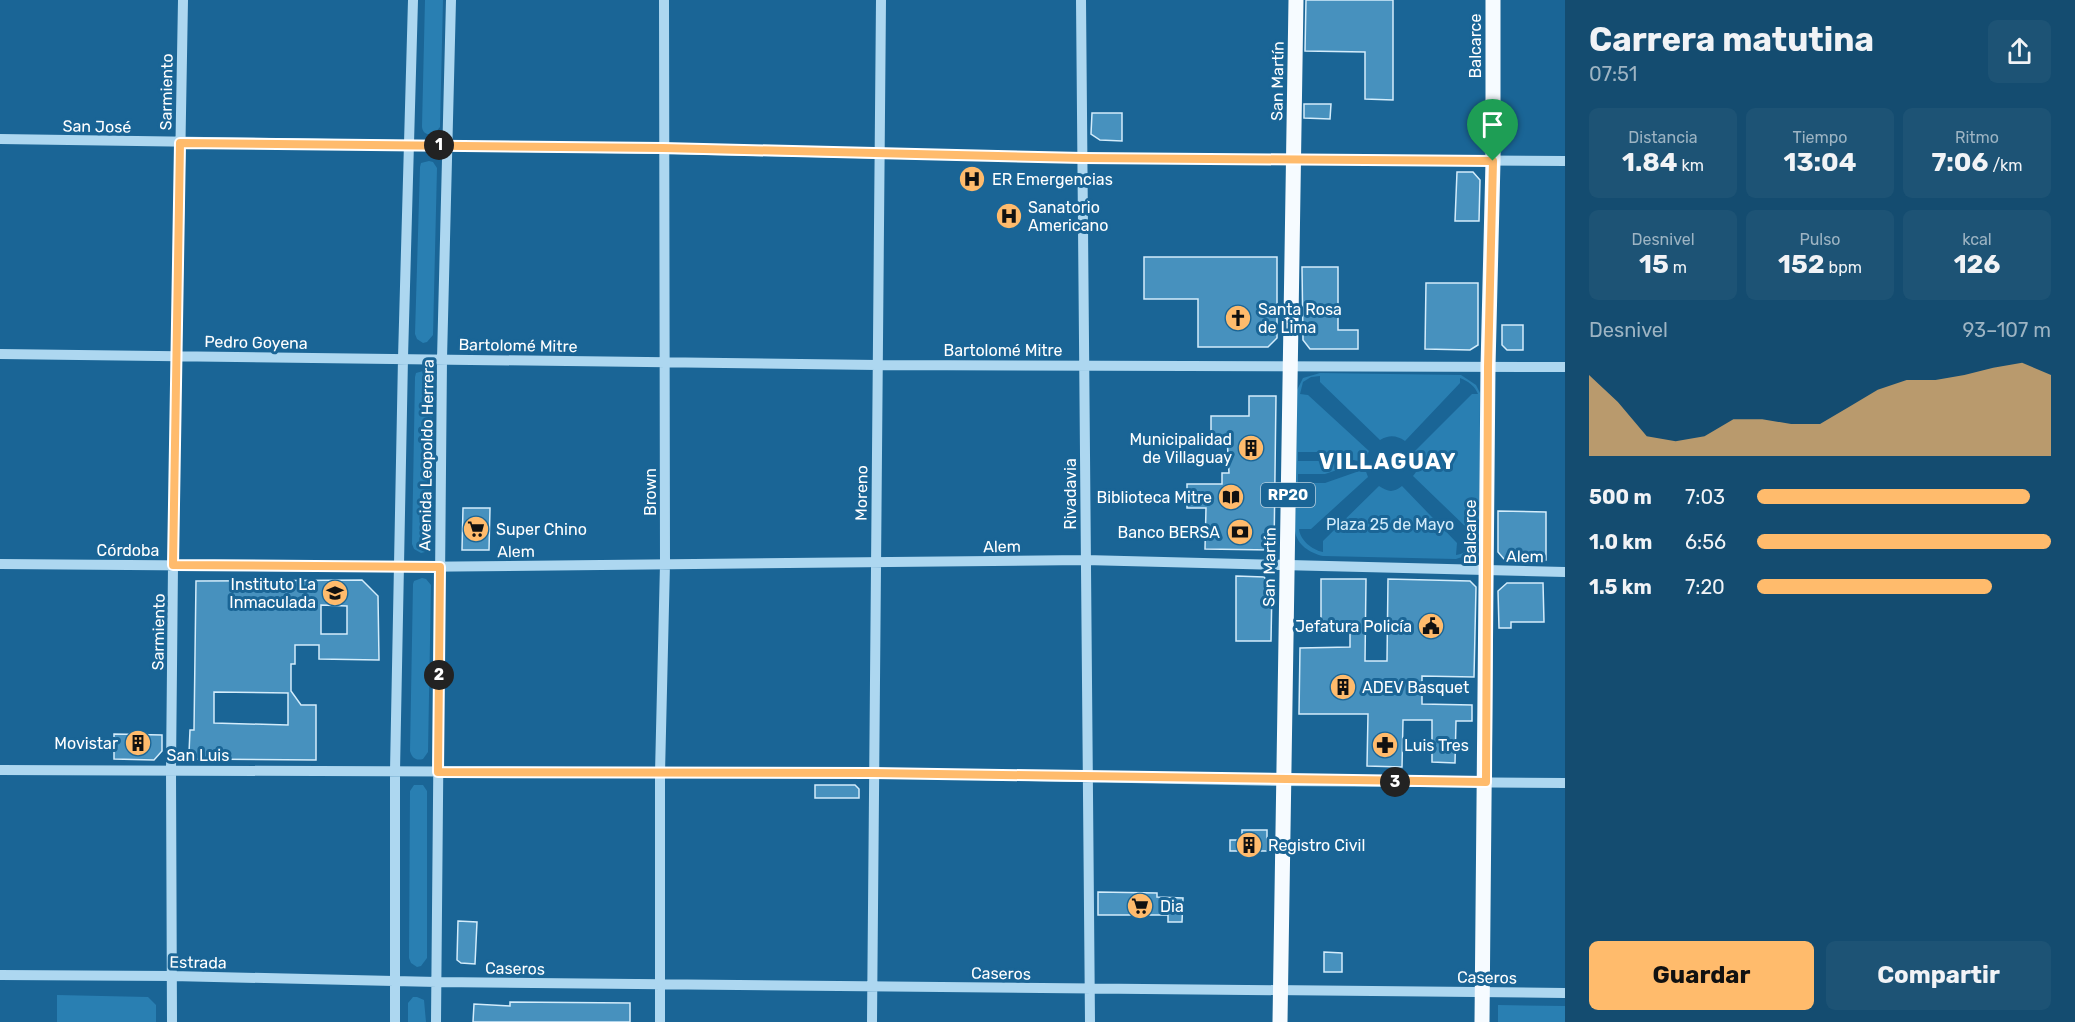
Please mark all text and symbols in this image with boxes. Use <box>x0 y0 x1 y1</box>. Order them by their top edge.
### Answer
street label: Balcarce <box>1466 14 1485 78</box>
text: Carrera matutina <box>1589 20 1874 59</box>
button: share <box>1988 20 2051 83</box>
street label: San Martín <box>1267 41 1288 121</box>
street label: Sarmiento <box>156 53 177 131</box>
text: 07:51 <box>1589 62 1637 86</box>
pin <box>1467 99 1518 161</box>
icon: arrive <box>1476 108 1509 141</box>
street label: San José <box>62 116 132 137</box>
text: Distancia <box>1628 128 1698 147</box>
text: Tiempo <box>1793 128 1848 147</box>
text: Ritmo <box>1955 128 1999 147</box>
pin: 1 <box>424 130 454 160</box>
text: 1 <box>435 135 443 154</box>
text: 1.84 <box>1622 147 1678 178</box>
text: 13:04 <box>1783 147 1857 178</box>
text: 7:06 <box>1931 147 1988 178</box>
text: km <box>1678 156 1704 175</box>
text: /km <box>1988 156 2023 175</box>
hospital icon: ER Emergencias <box>957 164 987 194</box>
place label: ER Emergencias <box>992 170 1113 189</box>
place label: Sanatorio Americano <box>1028 198 1108 235</box>
hospital icon: Sanatorio Americano <box>994 201 1024 231</box>
text: Desnivel <box>1631 230 1695 249</box>
text: Pulso <box>1799 230 1841 249</box>
text: kcal <box>1962 230 1992 249</box>
text: 15 <box>1639 249 1669 280</box>
text: 152 <box>1778 249 1825 280</box>
text: 126 <box>1954 249 2000 280</box>
text: m <box>1669 258 1687 277</box>
text: bpm <box>1825 258 1862 277</box>
place label: Santa Rosa de Lima <box>1258 300 1342 337</box>
church icon: Santa Rosa de Lima <box>1223 303 1253 333</box>
text: Desnivel <box>1589 318 1668 342</box>
text: 93–107 m <box>1962 318 2051 342</box>
street label: Pedro Goyena <box>204 332 308 353</box>
street label: Bartolomé Mitre <box>458 335 578 356</box>
street label: Bartolomé Mitre <box>944 341 1063 360</box>
street label: Avenida Leopoldo Herrera <box>415 359 438 551</box>
place label: Municipalidad de Villaguay <box>1129 430 1232 467</box>
building icon: Municipalidad de Villaguay <box>1236 433 1266 463</box>
district label: VILLAGUAY <box>1319 448 1457 475</box>
street label: Rivadavia <box>1061 458 1080 530</box>
street label: Moreno <box>852 465 871 521</box>
street label: Brown <box>641 468 660 516</box>
library icon: Biblioteca Mitre <box>1216 482 1246 512</box>
road number: RP20 <box>1261 483 1315 507</box>
text: 500 m <box>1589 485 1652 509</box>
text: 7:03 <box>1685 485 1725 509</box>
place label: Biblioteca Mitre <box>1097 488 1212 507</box>
street label: Balcarce <box>1461 500 1480 564</box>
supermarket icon: Super Chino <box>461 514 491 544</box>
park label: Plaza 25 de Mayo <box>1326 515 1454 534</box>
bank icon: Banco BERSA <box>1225 517 1255 547</box>
place label: Super Chino <box>496 520 587 539</box>
place label: Banco BERSA <box>1117 523 1220 542</box>
street label: San Martín <box>1259 527 1280 607</box>
text: 1.0 km <box>1589 530 1652 554</box>
text: 6:56 <box>1685 530 1726 554</box>
street label: Alem <box>983 537 1021 556</box>
street label: Córdoba <box>97 541 159 560</box>
street label: Alem <box>497 542 535 561</box>
street label: Alem <box>1506 547 1544 566</box>
place label: Instituto La Inmaculada <box>229 575 316 612</box>
text: 1.5 km <box>1589 575 1652 599</box>
text: 7:20 <box>1685 575 1725 599</box>
school or university icon: Instituto La Inmaculada <box>320 578 350 608</box>
street label: Sarmiento <box>148 593 169 671</box>
public building icon: Jefatura Policía <box>1416 611 1446 641</box>
place label: Jefatura Policía <box>1295 617 1412 636</box>
pin: 2 <box>424 660 454 690</box>
text: 2 <box>434 665 444 684</box>
building icon: ADEV Basquet <box>1328 672 1358 702</box>
place label: ADEV Basquet <box>1362 678 1469 697</box>
building icon: Movistar <box>123 728 153 758</box>
pharmacy icon: Luis Tres <box>1370 730 1400 760</box>
place label: Movistar <box>54 734 118 753</box>
place label: Luis Tres <box>1404 736 1469 755</box>
street label: San Luis <box>167 746 229 765</box>
pin: 3 <box>1380 767 1410 797</box>
text: 3 <box>1390 772 1400 791</box>
building icon: Registro Civil <box>1234 830 1264 860</box>
place label: Registro Civil <box>1268 836 1365 855</box>
supermarket icon: Dia <box>1125 891 1155 921</box>
place label: Dia <box>1160 897 1184 916</box>
button: Guardar <box>1589 941 1814 1010</box>
button: Compartir <box>1826 941 2051 1010</box>
street label: Estrada <box>169 953 227 972</box>
street label: Caseros <box>485 958 545 979</box>
street label: Caseros <box>971 963 1031 984</box>
street label: Caseros <box>1457 967 1517 988</box>

